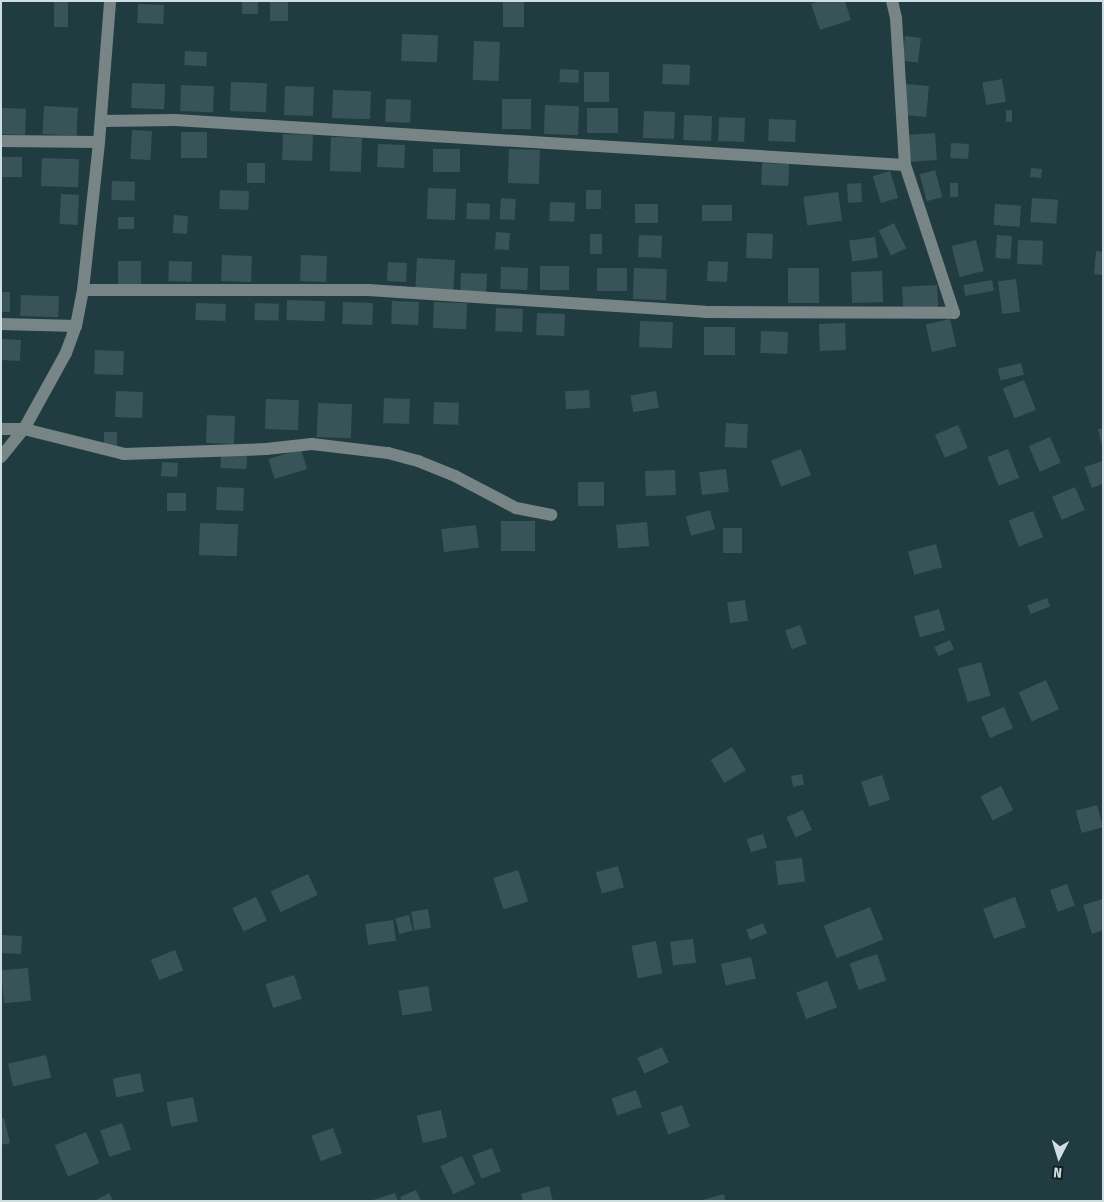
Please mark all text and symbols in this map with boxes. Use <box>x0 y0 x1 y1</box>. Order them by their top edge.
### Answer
north arrow <box>1034 1132 1084 1182</box>
text: N <box>1053 1164 1063 1181</box>

